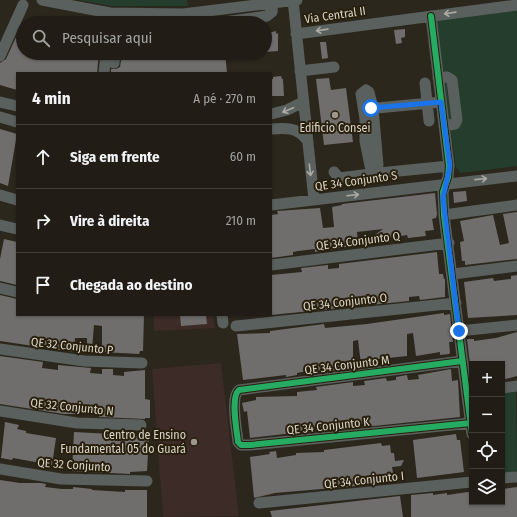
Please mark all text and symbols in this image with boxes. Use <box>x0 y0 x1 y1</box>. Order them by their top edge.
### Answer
street label: Via Central II <box>303 4 367 26</box>
one-way arrow <box>444 9 457 17</box>
search box <box>16 16 272 60</box>
one-way arrow <box>316 26 329 34</box>
icon: search <box>30 27 52 49</box>
text: Pesquisar aqui <box>62 29 152 47</box>
text: 4 min <box>32 88 71 109</box>
text: A pé · 270 m <box>193 91 256 106</box>
route start <box>362 99 380 117</box>
one-way arrow <box>282 106 294 114</box>
marker: Edificio Consei <box>330 110 340 120</box>
place label: Edificio Consei <box>300 121 370 135</box>
icon: ahead <box>32 146 54 168</box>
text: Siga em frente <box>70 148 160 166</box>
text: 60 m <box>230 149 256 164</box>
one-way arrow <box>306 163 314 176</box>
street label: QE 34 Conjunto S <box>314 168 398 194</box>
one-way arrow <box>474 176 487 183</box>
one-way arrow <box>346 191 359 199</box>
icon: right <box>32 210 54 232</box>
text: Vire à direita <box>70 212 149 230</box>
text: 210 m <box>226 213 256 228</box>
street label: QE 34 Conjunto Q <box>315 229 401 253</box>
icon: arrive <box>32 274 54 296</box>
text: Chegada ao destino <box>70 276 192 294</box>
street label: QE 34 Conjunto O <box>302 291 388 313</box>
route end <box>450 322 468 340</box>
street label: QE 32 Conjunto P <box>30 335 114 357</box>
street label: QE 34 Conjunto M <box>304 353 390 377</box>
map controls <box>469 361 505 505</box>
button: + <box>469 361 505 397</box>
street label: QE 32 Conjunto N <box>30 396 114 418</box>
button: − <box>469 397 505 433</box>
street label: QE 34 Conjunto K <box>286 415 371 437</box>
place label: Centro de Ensino Fundamental 05 do Guará <box>60 428 186 456</box>
button: locate <box>469 433 505 469</box>
marker: Centro de Ensino Fundamental 05 do Guará <box>189 437 199 447</box>
street label: QE 32 Conjunto <box>37 455 111 475</box>
street label: QE 34 Conjunto I <box>323 469 405 491</box>
button: layers <box>469 469 505 505</box>

